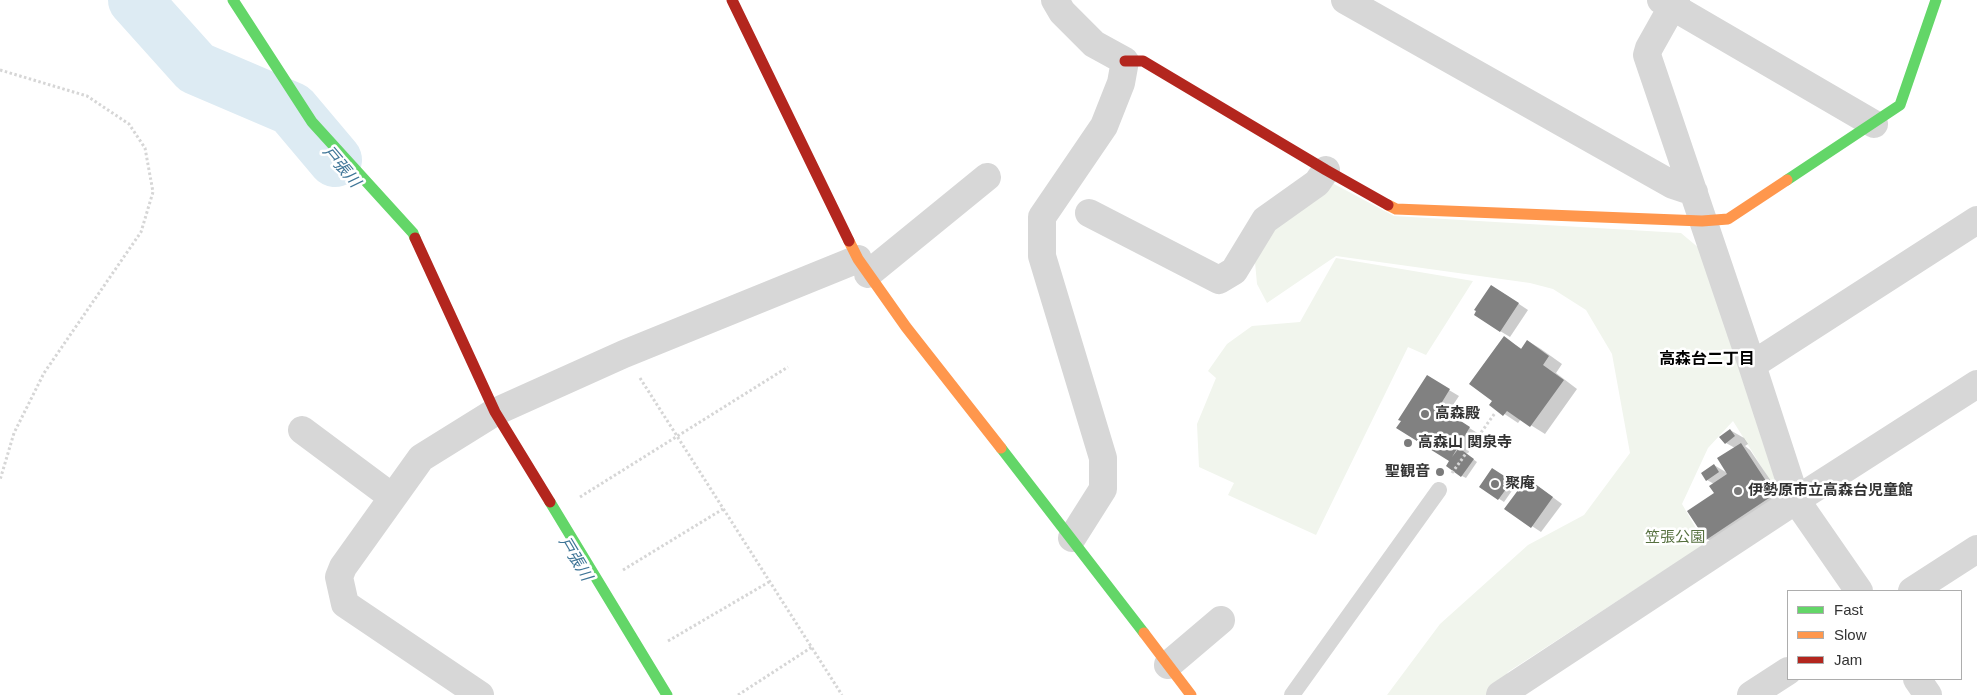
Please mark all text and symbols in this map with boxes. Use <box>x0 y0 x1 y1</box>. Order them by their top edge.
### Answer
water label: 戸張川 <box>318 142 364 192</box>
district label: 高森台二丁目 <box>1659 350 1755 370</box>
place label: 高森殿 <box>1435 405 1480 423</box>
marker: 高森殿 <box>1419 408 1431 420</box>
place label: 高森山 関泉寺 <box>1418 434 1512 452</box>
marker: 高森山 関泉寺 <box>1402 437 1414 449</box>
place label: 聖観音 <box>1385 463 1430 481</box>
marker: 聖観音 <box>1434 466 1446 478</box>
place label: 聚庵 <box>1505 475 1535 493</box>
marker: 聚庵 <box>1489 478 1501 490</box>
place label: 伊勢原市立高森台児童館 <box>1748 482 1913 500</box>
marker: 伊勢原市立高森台児童館 <box>1732 485 1744 497</box>
park label: 笠張公園 <box>1645 529 1705 547</box>
water label: 戸張川 <box>554 533 596 585</box>
legend <box>1787 590 1962 680</box>
text: Fast <box>1834 601 1863 618</box>
text: Slow <box>1834 626 1867 643</box>
text: Jam <box>1834 651 1862 668</box>

